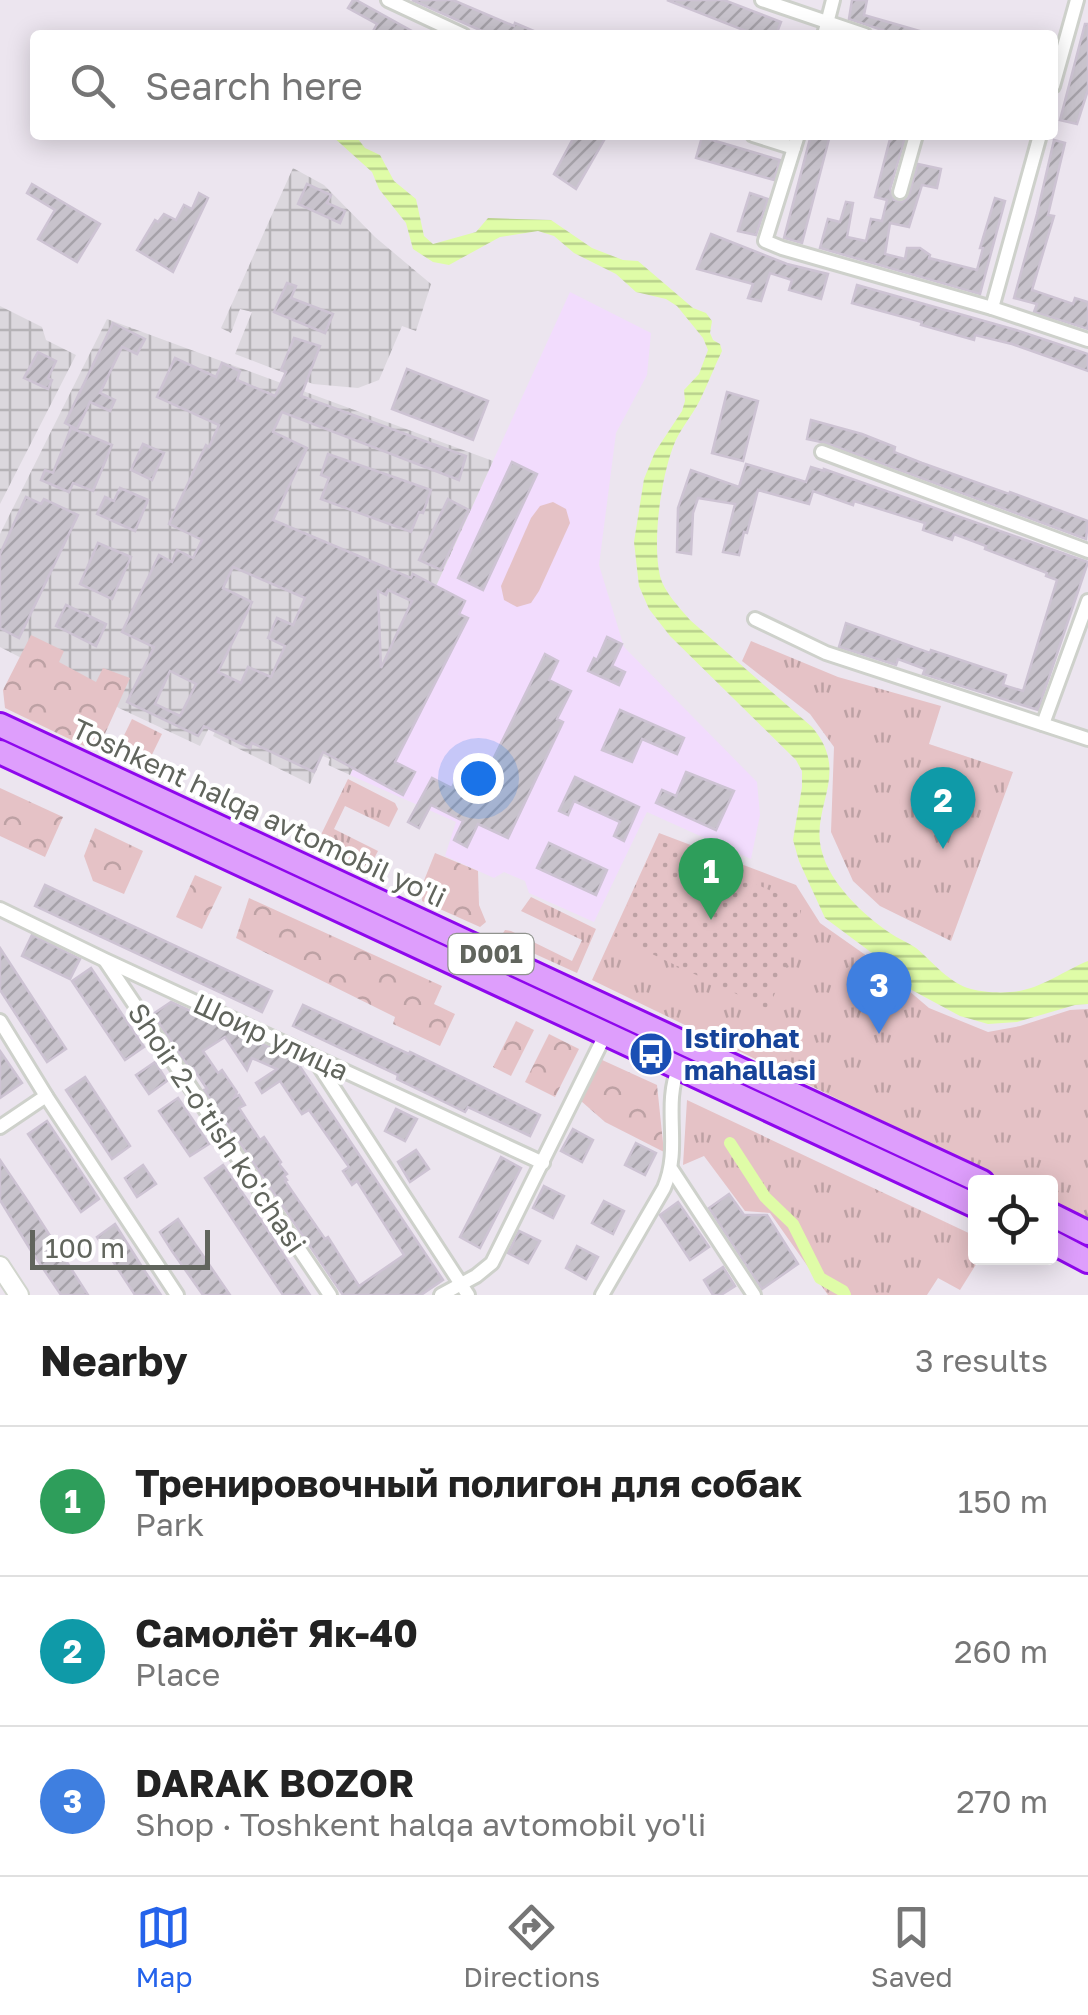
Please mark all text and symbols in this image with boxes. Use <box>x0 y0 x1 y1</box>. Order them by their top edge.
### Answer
search box <box>30 30 1058 140</box>
icon: search <box>65 58 120 113</box>
text: Search here <box>145 63 363 108</box>
street label: Toshkent halqa avtomobil yo'li <box>67 711 451 914</box>
your location <box>453 753 504 804</box>
pin: 2 <box>910 766 976 849</box>
pin: 1 <box>678 838 744 920</box>
road number: D001 <box>448 934 534 974</box>
pin: 3 <box>846 952 912 1034</box>
street label: Шоир улица <box>188 986 354 1087</box>
street label: Shoir 2-o'tish ko'chasi <box>122 997 313 1259</box>
place label: Istirohat mahallasi <box>684 1021 816 1086</box>
bus stop icon: Istirohat mahallasi <box>628 1031 674 1077</box>
map controls <box>968 1175 1058 1265</box>
button: locate <box>968 1175 1058 1265</box>
scale bar <box>30 1225 210 1270</box>
text: 100 m <box>45 1231 125 1264</box>
text: Nearby <box>40 1335 188 1385</box>
text: 3 results <box>915 1341 1048 1379</box>
text: Тренировочный полигон для собак <box>135 1460 802 1505</box>
text: 1 <box>64 1482 81 1520</box>
text: 150 m <box>958 1482 1048 1520</box>
text: Park <box>135 1505 204 1543</box>
text: Самолёт Як-40 <box>135 1610 418 1655</box>
text: 2 <box>63 1632 82 1670</box>
text: 260 m <box>954 1632 1048 1670</box>
text: Place <box>135 1655 220 1693</box>
text: DARAK BOZOR <box>135 1760 414 1805</box>
text: 3 <box>63 1782 82 1820</box>
text: 270 m <box>956 1782 1048 1820</box>
text: Shop · Toshkent halqa avtomobil yo'li <box>135 1805 706 1843</box>
tab: Map <box>135 1900 193 1993</box>
tab: Directions <box>463 1900 600 1993</box>
tab: Saved <box>871 1900 953 1993</box>

